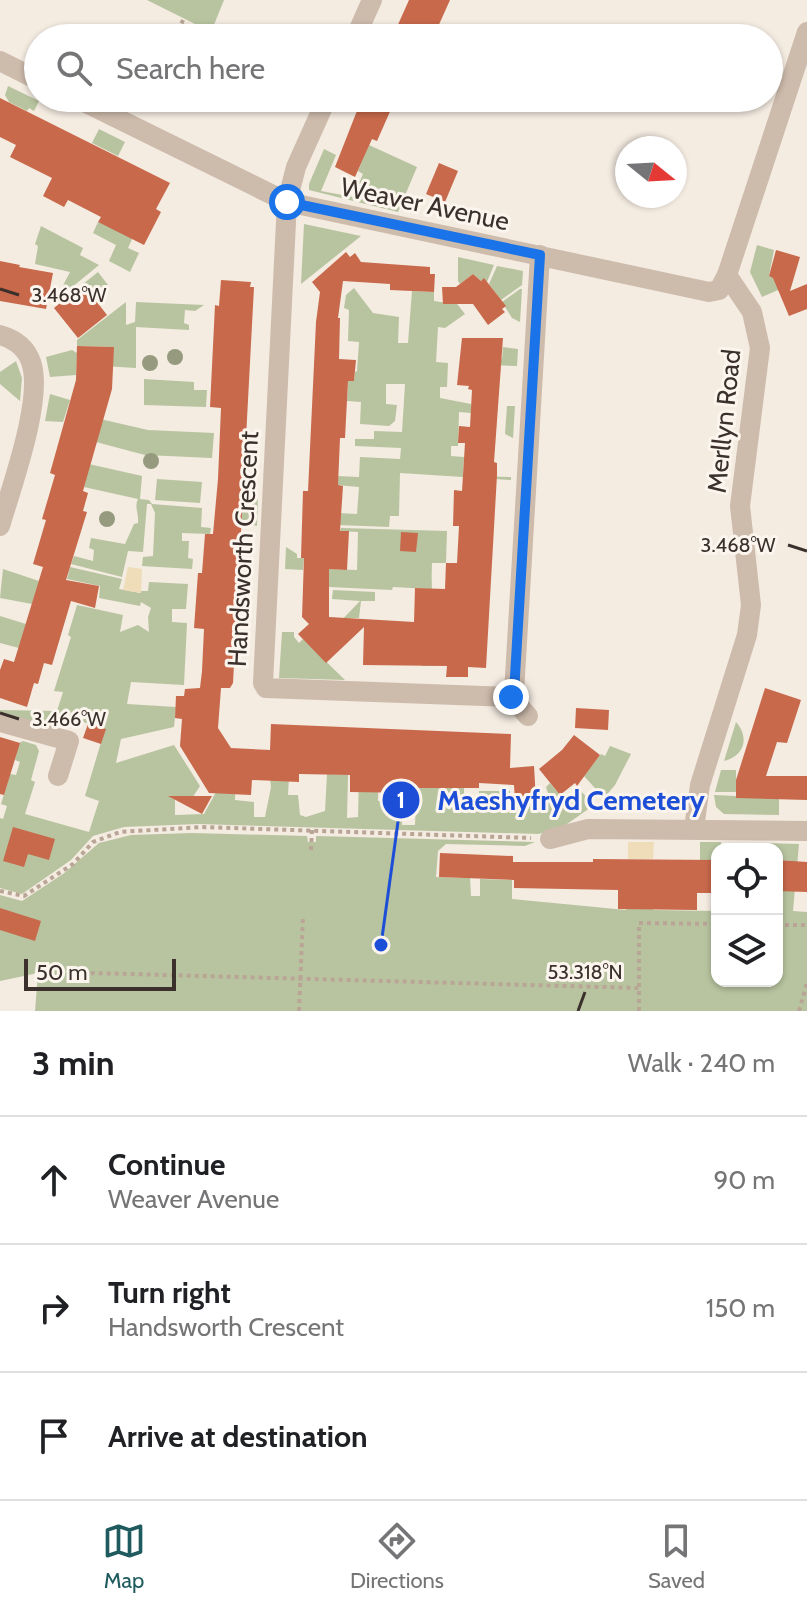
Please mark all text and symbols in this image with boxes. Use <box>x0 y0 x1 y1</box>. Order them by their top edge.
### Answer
search box <box>24 24 783 112</box>
icon: search <box>52 46 96 90</box>
text: Search here <box>116 50 265 87</box>
north arrow <box>615 136 687 208</box>
street label: Weaver Avenue <box>338 171 512 237</box>
route start <box>269 184 305 220</box>
text: 3.468°W <box>32 283 106 307</box>
street label: Merllyn Road <box>701 348 747 494</box>
street label: Handsworth Crescent <box>221 430 265 668</box>
text: 3.468°W <box>701 533 775 557</box>
route end <box>493 679 529 715</box>
text: 3.466°W <box>32 707 106 731</box>
callout: Maeshyfryd Cemetery <box>381 774 721 826</box>
text: Maeshyfryd Cemetery <box>437 783 705 817</box>
text: 1 <box>397 785 405 814</box>
map controls <box>711 843 783 987</box>
button: locate <box>711 843 783 915</box>
button: layers <box>711 915 783 987</box>
scale bar <box>24 955 176 991</box>
text: 50 m <box>36 959 88 986</box>
text: 53.318°N <box>547 960 623 984</box>
text: 3 min <box>32 1042 114 1084</box>
text: Walk · 240 m <box>628 1047 775 1079</box>
text: Continue <box>108 1146 225 1183</box>
icon: ahead <box>32 1158 76 1202</box>
text: 90 m <box>713 1164 775 1196</box>
text: Weaver Avenue <box>108 1183 279 1215</box>
text: Turn right <box>108 1274 231 1311</box>
icon: right <box>32 1286 76 1330</box>
text: 150 m <box>706 1292 775 1324</box>
text: Handsworth Crescent <box>108 1311 344 1343</box>
icon: arrive <box>32 1414 76 1458</box>
text: Arrive at destination <box>108 1418 368 1455</box>
tab: Map <box>102 1519 146 1594</box>
tab: Directions <box>350 1519 444 1594</box>
tab: Saved <box>648 1519 705 1594</box>

